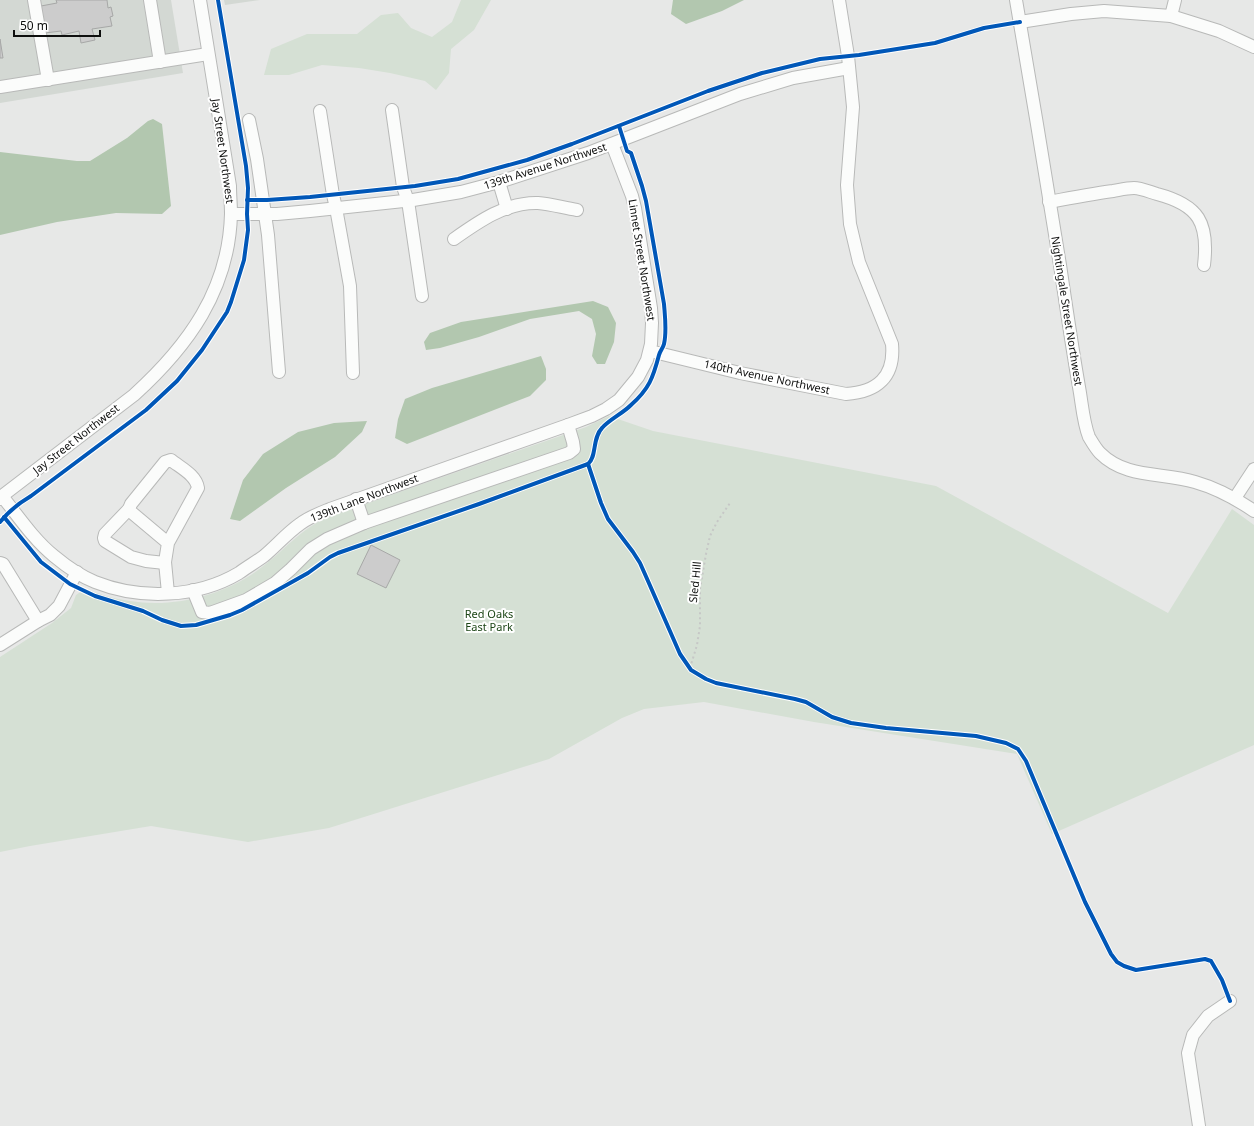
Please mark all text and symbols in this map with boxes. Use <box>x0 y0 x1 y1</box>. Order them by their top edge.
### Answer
scale bar <box>14 12 100 38</box>
text: 50 m <box>20 17 48 34</box>
street label: Jay Street Northwest <box>209 97 238 204</box>
street label: 139th Avenue Northwest <box>481 139 608 192</box>
street label: Linnet Street Northwest <box>625 198 660 322</box>
street label: Nightingale Street Northwest <box>1048 235 1087 387</box>
street label: 140th Avenue Northwest <box>703 356 831 397</box>
street label: Jay Street Northwest <box>29 400 122 478</box>
street label: 139th Lane Northwest <box>308 470 420 525</box>
street label: Sled Hill <box>685 561 704 603</box>
park label: Red Oaks East Park <box>465 606 513 634</box>

